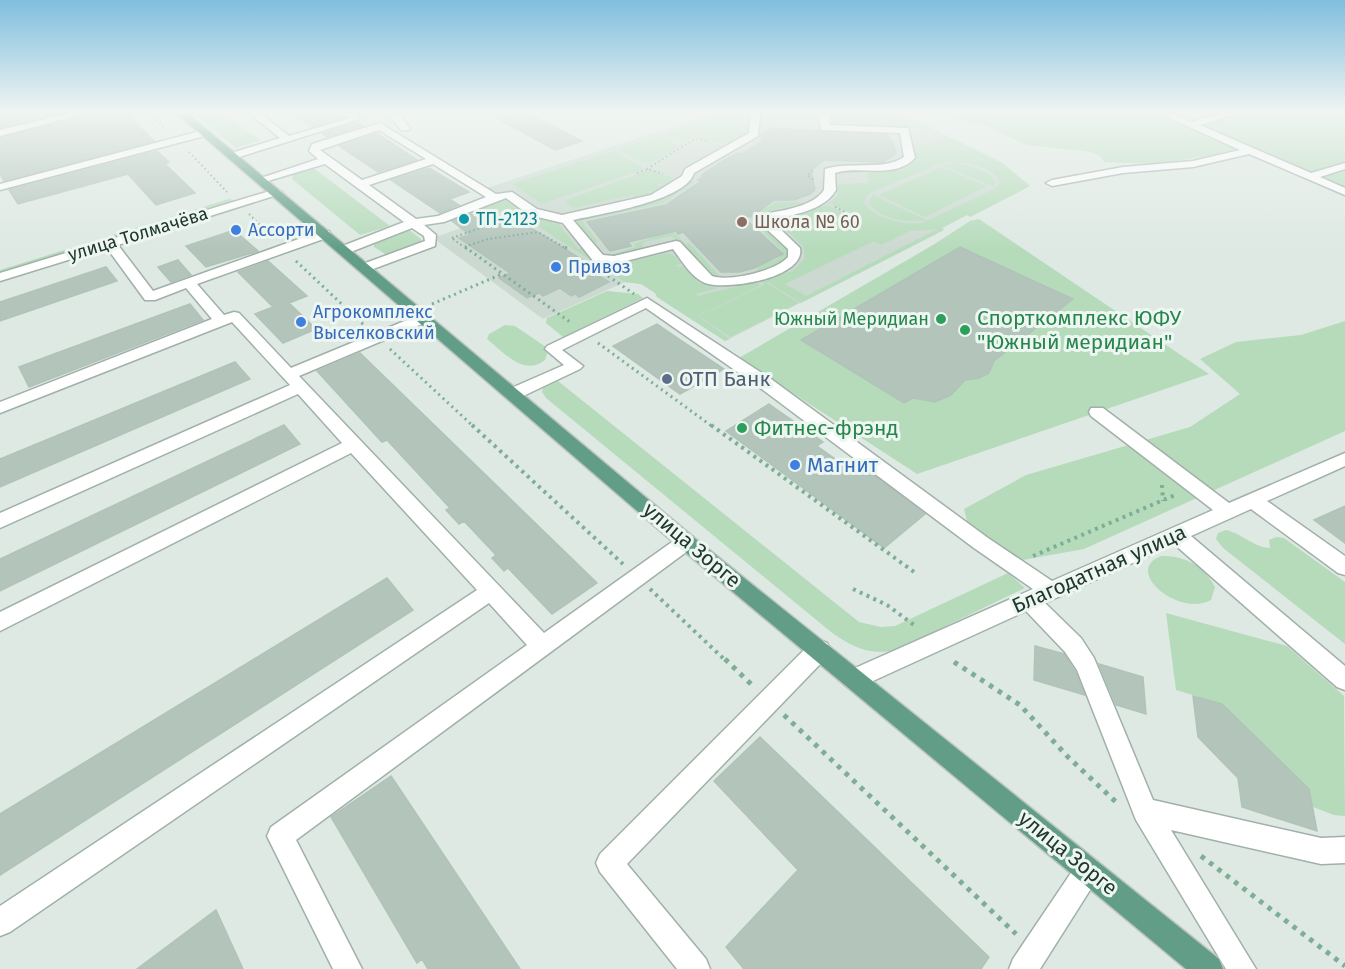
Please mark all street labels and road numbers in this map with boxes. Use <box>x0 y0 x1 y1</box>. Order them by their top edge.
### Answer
street label: улица Толмачёва <box>65 202 211 266</box>
street label: улица Зорге <box>638 497 746 593</box>
street label: Благодатная улица <box>1008 519 1190 619</box>
street label: улица Зорге <box>1013 805 1123 901</box>

